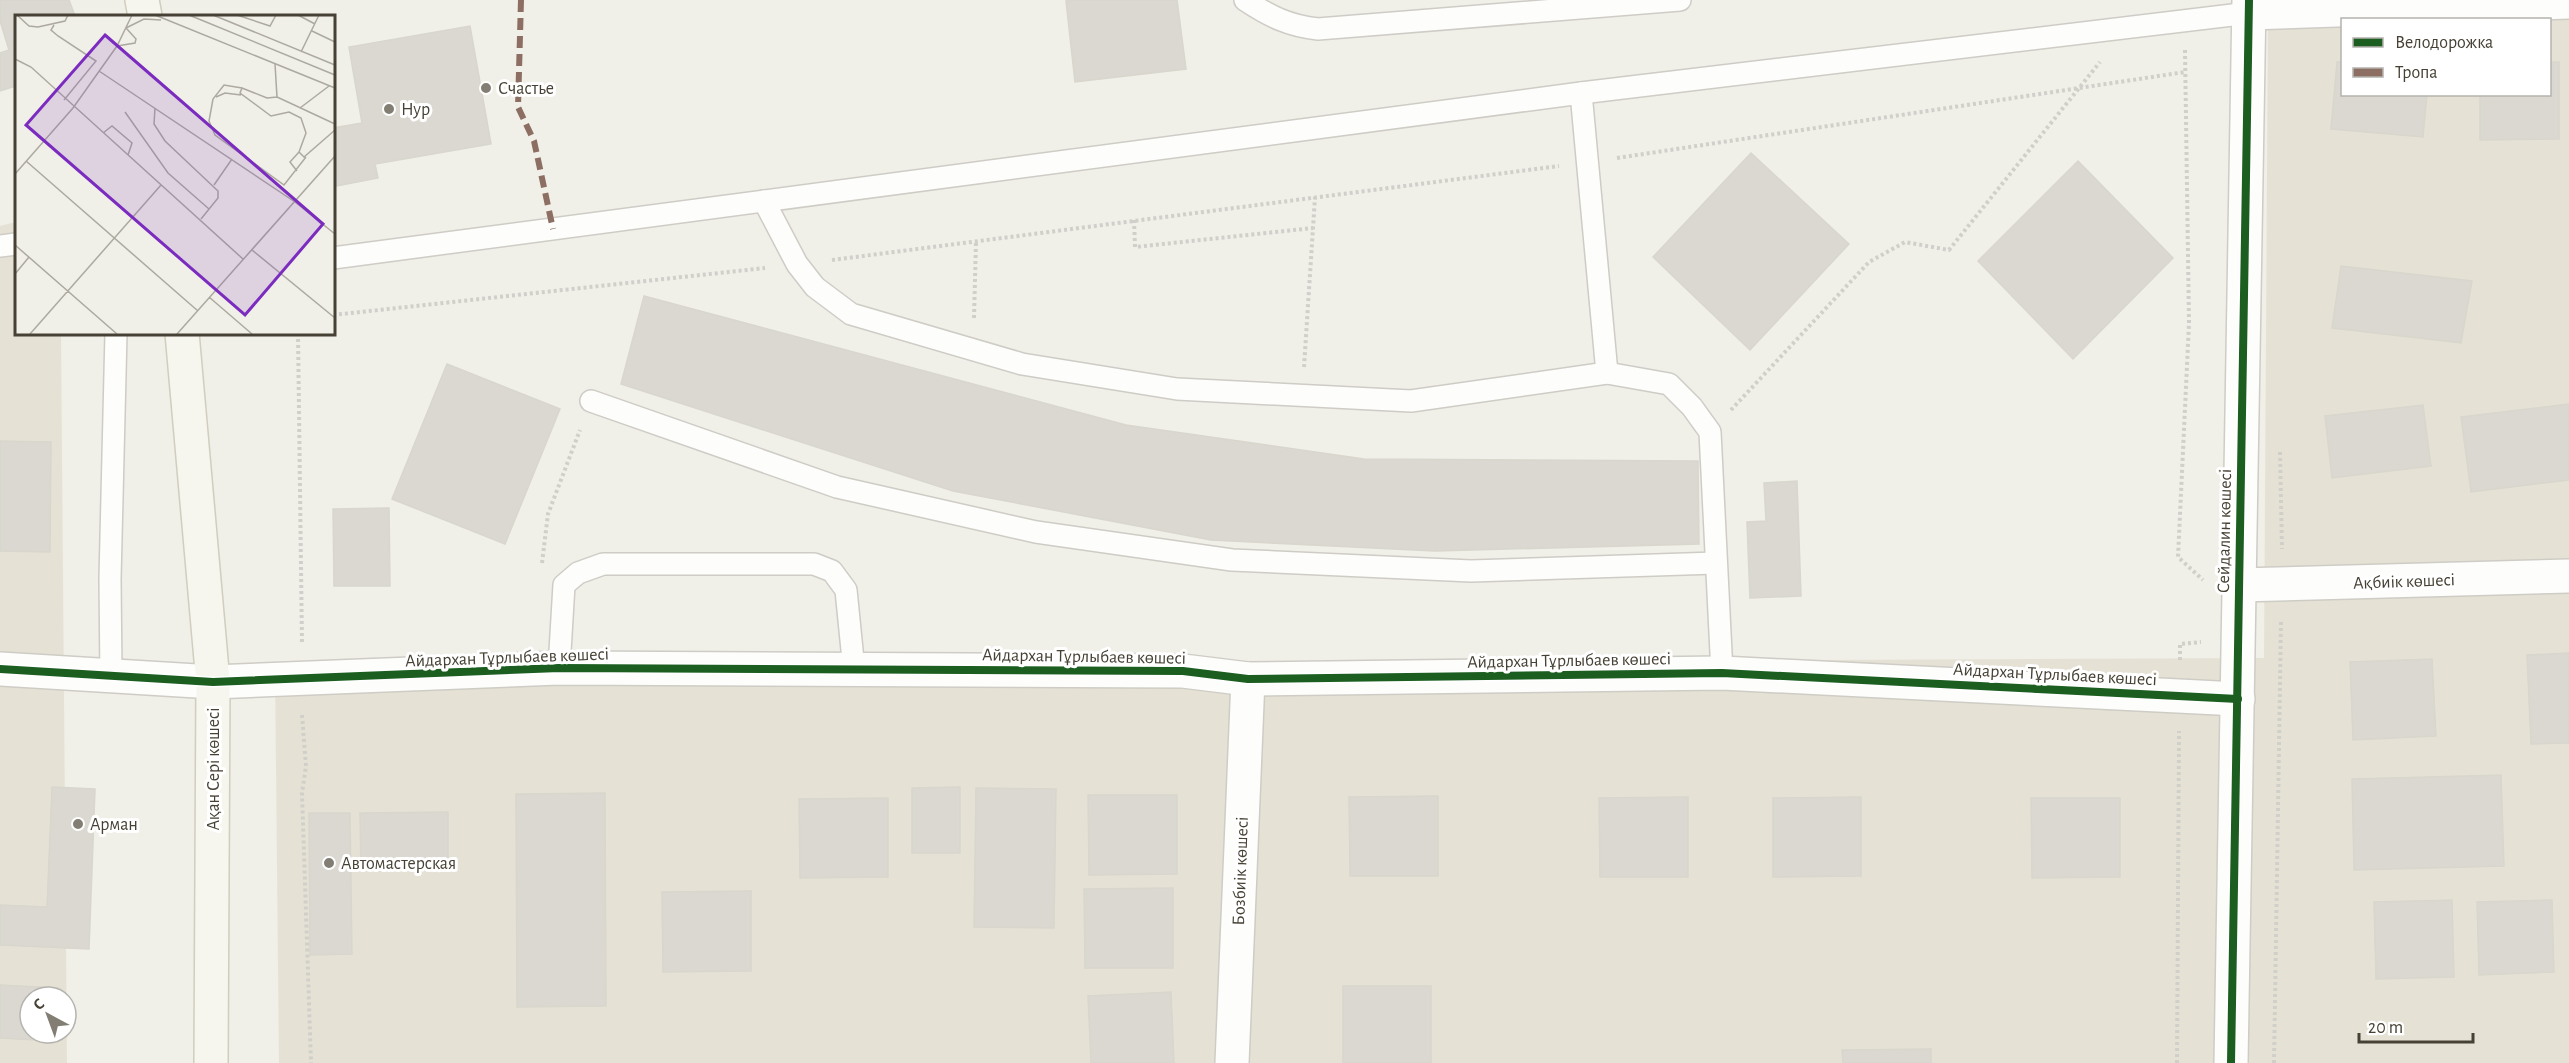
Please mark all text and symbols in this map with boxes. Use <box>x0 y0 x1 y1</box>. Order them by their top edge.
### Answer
inset map <box>15 15 334 334</box>
legend <box>2341 18 2551 96</box>
text: Велодорожка <box>2395 34 2493 52</box>
text: Тропа <box>2395 64 2438 82</box>
place label: Счастье <box>498 80 554 98</box>
marker: Счастье <box>479 81 493 95</box>
place label: Нур <box>401 101 430 119</box>
marker: Нур <box>382 102 396 116</box>
street label: Сейдалин көшесі <box>2215 469 2235 593</box>
street label: Ақбиік көшесі <box>2353 570 2455 593</box>
street label: Айдархан Тұрлыбаев көшесі <box>405 644 609 671</box>
street label: Айдархан Тұрлыбаев көшесі <box>982 645 1186 668</box>
street label: Айдархан Тұрлыбаев көшесі <box>1467 649 1671 672</box>
street label: Айдархан Тұрлыбаев көшесі <box>1953 660 2157 689</box>
street label: Ақан Сері көшесі <box>205 707 223 831</box>
place label: Арман <box>90 816 138 834</box>
street label: Бозбиік көшесі <box>1229 816 1252 926</box>
marker: Арман <box>71 817 85 831</box>
place label: Автомастерская <box>341 855 456 873</box>
marker: Автомастерская <box>322 856 336 870</box>
north arrow <box>18 985 78 1045</box>
text: С <box>30 995 48 1013</box>
scale bar <box>2359 1006 2473 1044</box>
text: 20 m <box>2368 1019 2403 1037</box>

